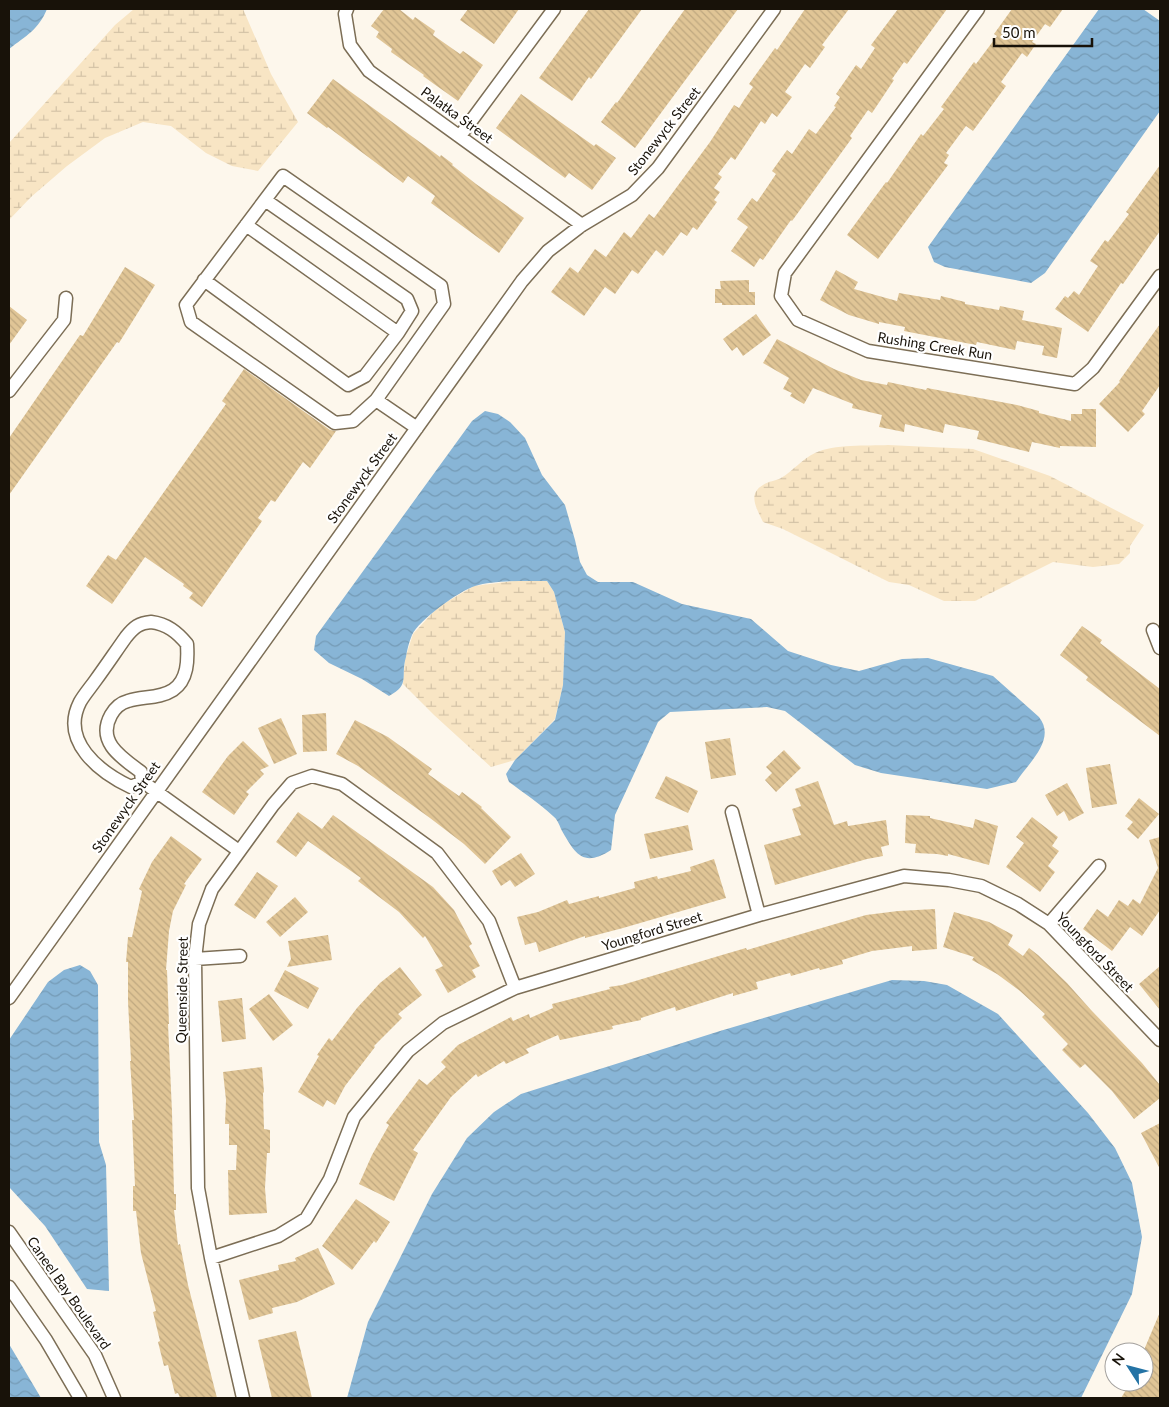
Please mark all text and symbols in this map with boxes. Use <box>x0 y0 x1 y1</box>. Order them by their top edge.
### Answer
scale bar <box>994 15 1092 47</box>
text: 50 m <box>1002 23 1036 41</box>
street label: Palatka Street <box>418 83 497 146</box>
street label: Stonewyck Street <box>624 83 703 178</box>
street label: Rushing Creek Run <box>877 328 994 363</box>
street label: Stonewyck Street <box>323 429 400 526</box>
street label: Stonewyck Street <box>88 758 163 856</box>
street label: Youngford Street <box>600 907 704 954</box>
street label: Youngford Street <box>1053 908 1138 995</box>
street label: Queenside Street <box>172 937 191 1043</box>
street label: Caneel Bay Boulevard <box>24 1233 115 1352</box>
north arrow <box>1104 1342 1154 1392</box>
text: N <box>1108 1350 1128 1368</box>

